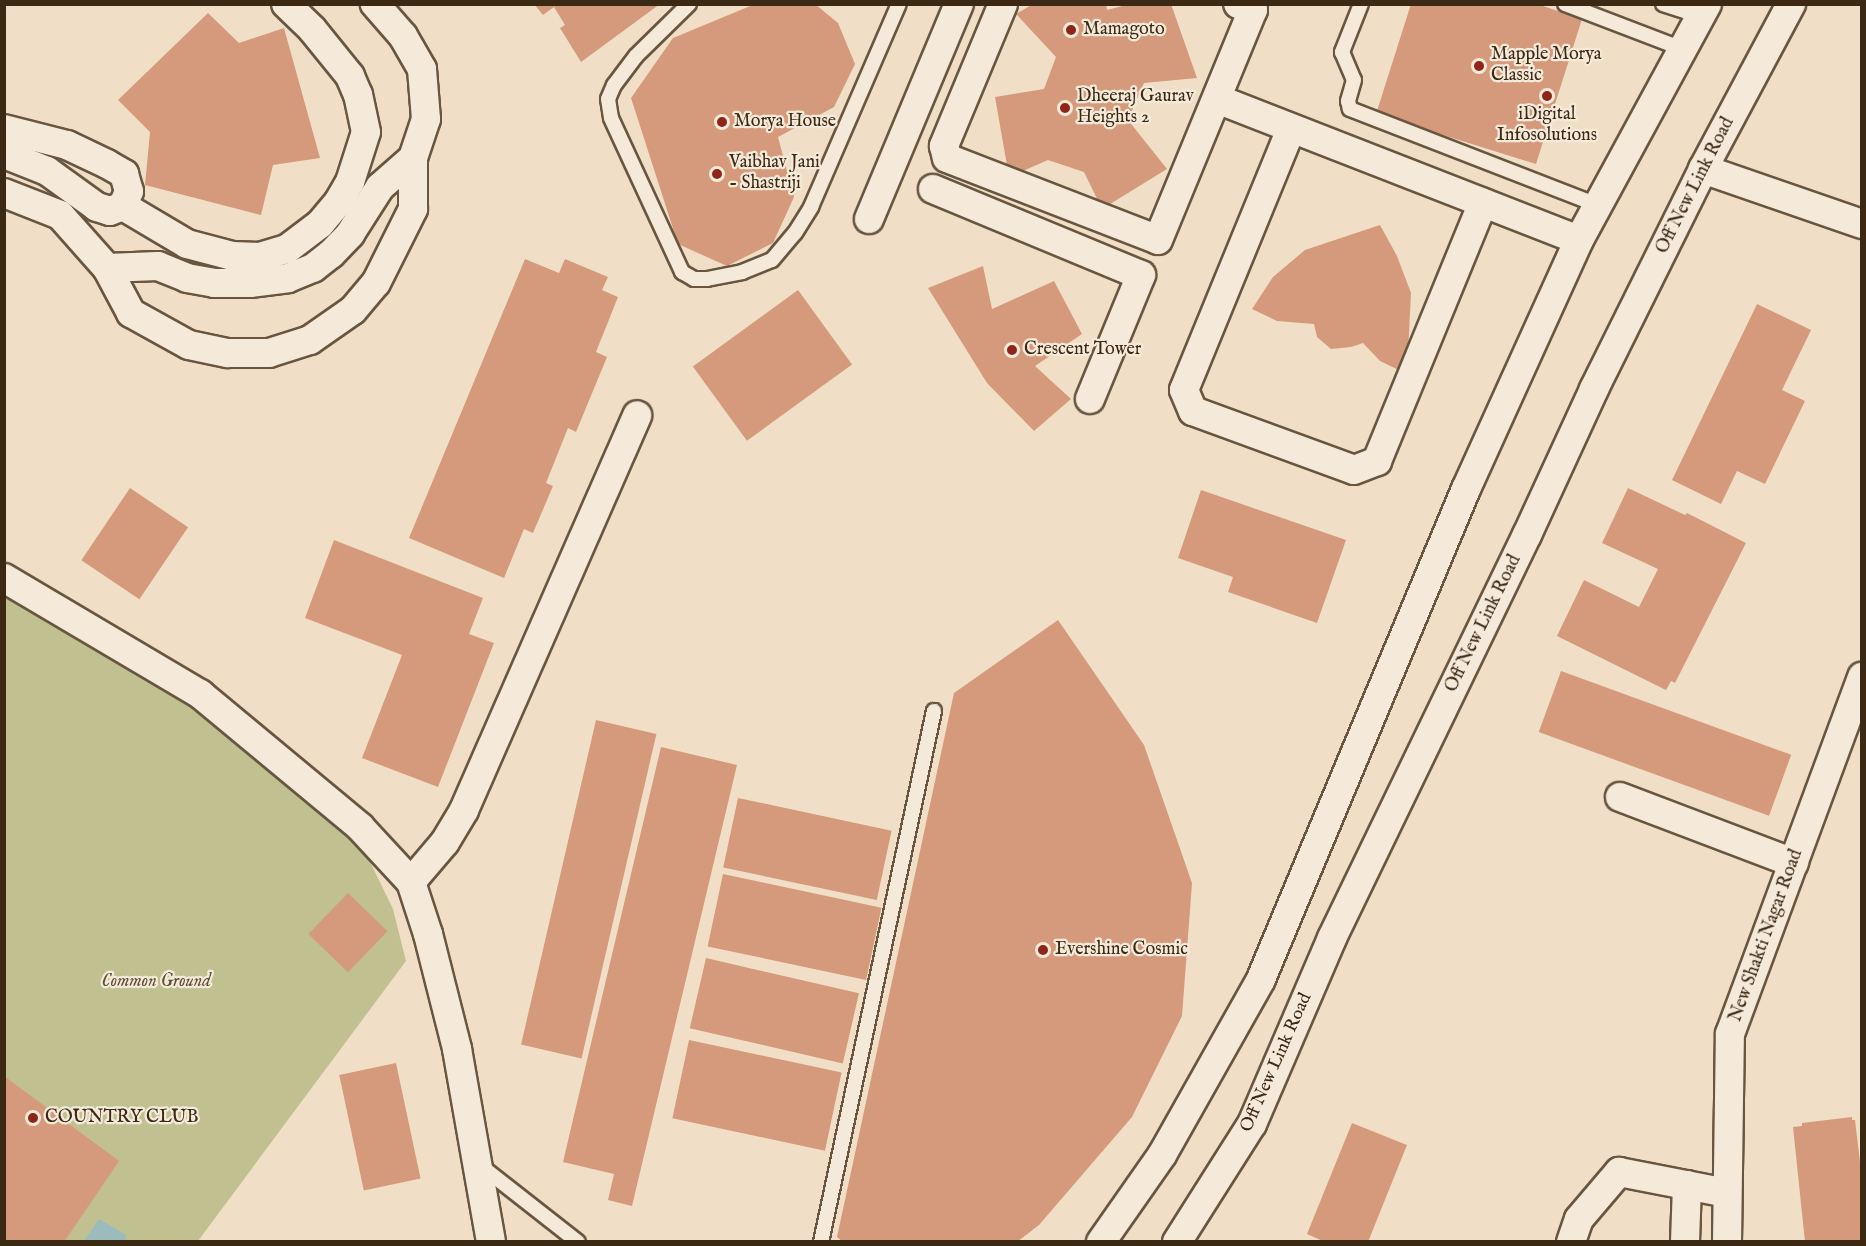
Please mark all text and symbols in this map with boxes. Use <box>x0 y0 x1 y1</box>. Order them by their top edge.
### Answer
place label: Mamagoto <box>1083 19 1165 41</box>
marker: Mamagoto <box>1064 23 1078 37</box>
place label: Mapple Morya Classic <box>1491 45 1602 88</box>
marker: Mapple Morya Classic <box>1472 59 1486 73</box>
place label: Dheeraj Gaurav Heights 2 <box>1077 87 1194 130</box>
marker: iDigital Infosolutions <box>1540 89 1554 103</box>
marker: Dheeraj Gaurav Heights 2 <box>1058 101 1072 115</box>
place label: iDigital Infosolutions <box>1497 105 1597 148</box>
place label: Morya House <box>734 111 836 133</box>
street label: Off New Link Road <box>1652 114 1740 258</box>
marker: Morya House <box>715 115 729 129</box>
place label: Vaibhav Jani - Shastriji <box>729 153 820 195</box>
marker: Vaibhav Jani - Shastriji <box>710 167 724 181</box>
place label: Crescent Tower <box>1024 339 1141 361</box>
marker: Crescent Tower <box>1005 343 1019 357</box>
street label: Off New Link Road <box>1441 552 1527 696</box>
street label: New Shakti Nagar Road <box>1726 847 1808 1025</box>
place label: Evershine Cosmic <box>1055 939 1188 961</box>
marker: Evershine Cosmic <box>1036 943 1050 957</box>
park label: Common Ground <box>101 971 211 993</box>
street label: Off New Link Road <box>1237 990 1317 1136</box>
place label: COUNTRY CLUB <box>45 1107 198 1129</box>
marker: COUNTRY CLUB <box>26 1111 40 1125</box>

